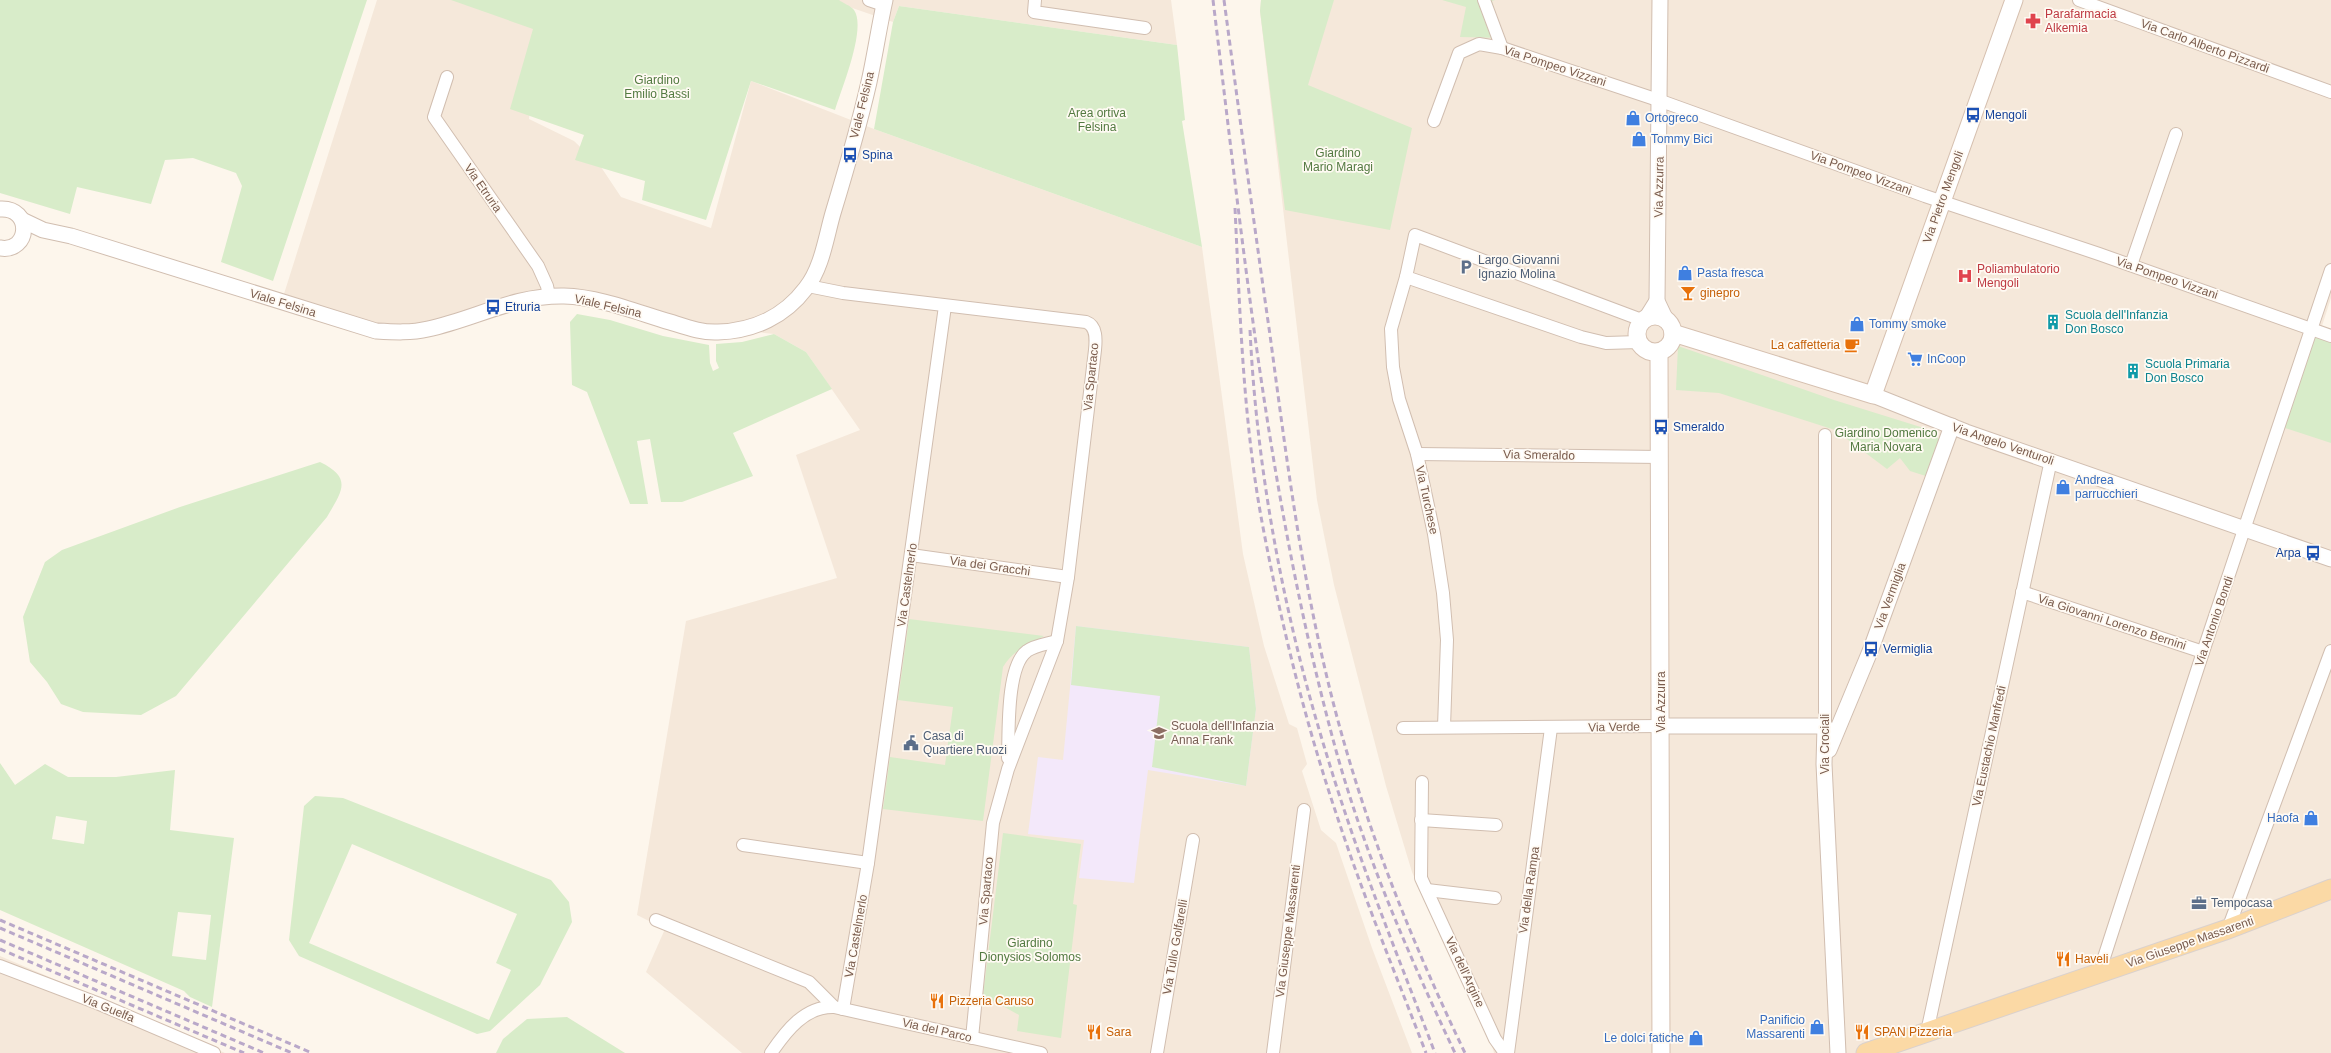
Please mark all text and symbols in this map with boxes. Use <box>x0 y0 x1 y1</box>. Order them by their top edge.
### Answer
place label: Parafarmacia Alkemia <box>2045 7 2117 35</box>
pharmacy icon: Parafarmacia Alkemia <box>2024 12 2042 30</box>
street label: Via Carlo Alberto Pizzardi <box>2139 16 2271 76</box>
street label: Via Pompeo Vizzani <box>1502 43 1608 89</box>
street label: Viale Felsina <box>847 70 877 140</box>
park label: Giardino Emilio Bassi <box>624 73 690 101</box>
park label: Area ortiva Felsina <box>1068 106 1126 134</box>
bus stop icon: Mengoli <box>1964 106 1982 124</box>
place label: Mengoli <box>1985 108 2027 122</box>
shop icon: Ortogreco <box>1624 109 1642 127</box>
place label: Ortogreco <box>1645 111 1699 125</box>
shop icon: Tommy Bici <box>1630 130 1648 148</box>
place label: Tommy Bici <box>1651 132 1712 146</box>
bus stop icon: Spina <box>841 146 859 164</box>
park label: Giardino Mario Maragi <box>1303 146 1373 174</box>
place label: Spina <box>862 148 893 162</box>
street label: Via Pompeo Vizzani <box>1808 148 1914 198</box>
street label: Via Pietro Mengoli <box>1920 149 1966 245</box>
street label: Via Azzurra <box>1651 156 1667 218</box>
street label: Via Etruria <box>461 161 505 215</box>
place label: Largo Giovanni Ignazio Molina <box>1478 253 1559 281</box>
street label: Via Pompeo Vizzani <box>2114 254 2220 302</box>
parking icon: Largo Giovanni Ignazio Molina <box>1457 258 1475 276</box>
place label: Poliambulatorio Mengoli <box>1977 262 2060 290</box>
shop icon: Pasta fresca <box>1676 264 1694 282</box>
place label: Pasta fresca <box>1697 266 1764 280</box>
hospital icon: Poliambulatorio Mengoli <box>1956 267 1974 285</box>
bar icon: ginepro <box>1679 284 1697 302</box>
street label: Viale Felsina <box>248 286 318 320</box>
place label: ginepro <box>1700 286 1740 300</box>
street label: Viale Felsina <box>573 291 643 321</box>
bus stop icon: Etruria <box>484 298 502 316</box>
place label: Etruria <box>505 300 541 314</box>
place label: Scuola dell'Infanzia Don Bosco <box>2065 308 2168 336</box>
building icon: Scuola dell'Infanzia Don Bosco <box>2044 313 2062 331</box>
shop icon: Tommy smoke <box>1848 315 1866 333</box>
place label: Tommy smoke <box>1869 317 1947 331</box>
cafe icon: La caffetteria <box>1843 336 1861 354</box>
place label: La caffetteria <box>1771 338 1840 352</box>
street label: Via Spartaco <box>1080 342 1102 412</box>
supermarket icon: InCoop <box>1906 350 1924 368</box>
place label: InCoop <box>1927 352 1966 366</box>
place label: Scuola Primaria Don Bosco <box>2145 357 2230 385</box>
building icon: Scuola Primaria Don Bosco <box>2124 362 2142 380</box>
bus stop icon: Smeraldo <box>1652 418 1670 436</box>
place label: Smeraldo <box>1673 420 1725 434</box>
street label: Via Angelo Venturoli <box>1950 420 2056 468</box>
park label: Giardino Domenico Maria Novara <box>1835 426 1938 454</box>
street label: Via Smeraldo <box>1503 447 1575 463</box>
street label: Via Turchese <box>1413 464 1441 536</box>
place label: Andrea parrucchieri <box>2075 473 2138 501</box>
shop icon: Andrea parrucchieri <box>2054 478 2072 496</box>
street label: Via Castelmerlo <box>894 542 920 628</box>
bus stop icon: Arpa <box>2304 544 2322 562</box>
place label: Arpa <box>2276 546 2301 560</box>
street label: Via dei Gracchi <box>949 553 1031 579</box>
street label: Via Vermiglia <box>1871 561 1909 631</box>
street label: Via Antonio Bondi <box>2192 574 2236 668</box>
street label: Via Giovanni Lorenzo Bernini <box>2036 591 2188 653</box>
bus stop icon: Vermiglia <box>1862 640 1880 658</box>
place label: Vermiglia <box>1883 642 1933 656</box>
street label: Via Azzurra <box>1654 671 1668 733</box>
street label: Via Eustachio Manfredi <box>1969 684 2009 808</box>
street label: Via Crociali <box>1818 714 1832 774</box>
place label: Scuola dell'Infanzia Anna Frank <box>1171 719 1274 747</box>
street label: Via Verde <box>1588 720 1640 734</box>
school or university icon: Scuola dell'Infanzia Anna Frank <box>1150 724 1168 742</box>
place label: Casa di Quartiere Ruozi <box>923 729 1007 757</box>
public building icon: Casa di Quartiere Ruozi <box>902 734 920 752</box>
shop icon: Haofa <box>2302 809 2320 827</box>
place label: Haofa <box>2267 811 2299 825</box>
street label: Via della Rampa <box>1516 845 1542 934</box>
street label: Via Spartaco <box>976 856 996 926</box>
street label: Via Giuseppe Massarenti <box>1273 864 1303 998</box>
street label: Via Castelmerlo <box>842 893 870 979</box>
office icon: Tempocasa <box>2190 894 2208 912</box>
place label: Tempocasa <box>2211 896 2273 910</box>
street label: Via Tullo Golfarelli <box>1160 898 1190 996</box>
street label: Via Giuseppe Massarenti <box>2124 914 2256 970</box>
street label: Via dell'Argine <box>1443 935 1488 1010</box>
park label: Giardino Dionysios Solomos <box>979 936 1081 964</box>
restaurant icon: Haveli <box>2054 950 2072 968</box>
place label: Haveli <box>2075 952 2108 966</box>
street label: Via Guelfa <box>79 991 137 1025</box>
restaurant icon: Pizzeria Caruso <box>928 992 946 1010</box>
place label: Pizzeria Caruso <box>949 994 1034 1008</box>
place label: Panificio Massarenti <box>1746 1013 1805 1041</box>
street label: Via del Parco <box>901 1015 974 1045</box>
shop icon: Panificio Massarenti <box>1808 1018 1826 1036</box>
restaurant icon: Sara <box>1085 1023 1103 1041</box>
restaurant icon: SPAN Pizzeria <box>1853 1023 1871 1041</box>
place label: Sara <box>1106 1025 1132 1039</box>
place label: SPAN Pizzeria <box>1874 1025 1952 1039</box>
shop icon: Le dolci fatiche <box>1687 1029 1705 1047</box>
place label: Le dolci fatiche <box>1604 1031 1684 1045</box>

